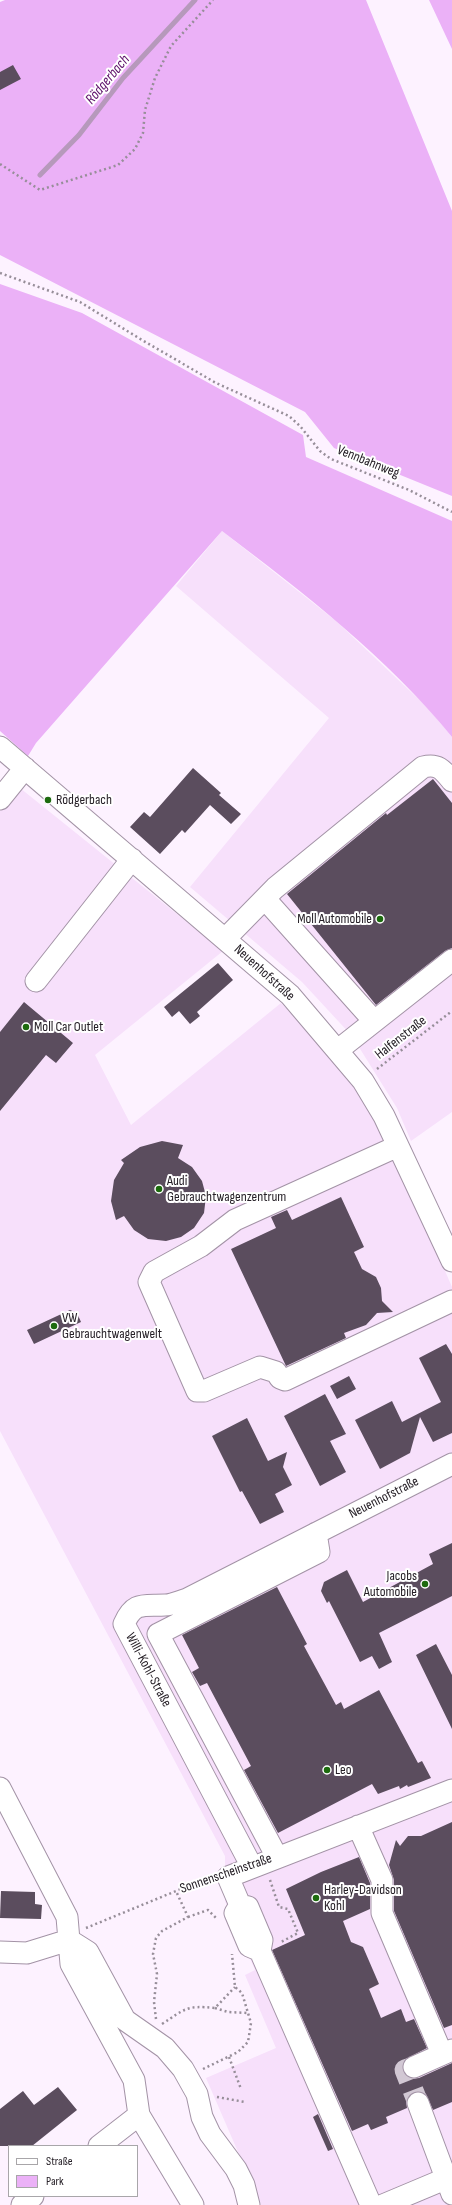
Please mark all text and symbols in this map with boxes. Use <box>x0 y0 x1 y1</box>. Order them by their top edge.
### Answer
water label: Rödgerbach <box>82 52 134 108</box>
street label: Vennbahnweg <box>334 442 402 482</box>
place label: Rödgerbach <box>56 792 112 808</box>
marker: Rödgerbach <box>43 795 53 805</box>
place label: Moll Automobile <box>297 911 372 927</box>
marker: Moll Automobile <box>375 914 385 924</box>
street label: Neuenhofstraße <box>230 941 298 1005</box>
street label: Halfenstraße <box>372 1013 430 1063</box>
place label: Moll Car Outlet <box>34 1019 103 1035</box>
marker: Moll Car Outlet <box>21 1022 31 1032</box>
place label: Audi Gebrauchtwagenzentrum <box>167 1173 286 1206</box>
marker: Audi Gebrauchtwagenzentrum <box>154 1184 164 1194</box>
place label: VW Gebrauchtwagenwelt <box>62 1310 162 1342</box>
marker: VW Gebrauchtwagenwelt <box>49 1321 59 1331</box>
street label: Neuenhofstraße <box>346 1473 422 1523</box>
place label: Jacobs Automobile <box>364 1568 417 1600</box>
marker: Jacobs Automobile <box>420 1579 430 1589</box>
street label: Willi-Kohl-Straße <box>121 1630 175 1710</box>
place label: Leo <box>335 1762 351 1778</box>
marker: Leo <box>322 1765 332 1775</box>
street label: Sonnenscheinstraße <box>178 1850 274 1898</box>
place label: Harley-Davidson Kohl <box>324 1882 402 1914</box>
marker: Harley-Davidson Kohl <box>311 1893 321 1903</box>
legend <box>8 2145 138 2197</box>
text: Straße <box>46 2154 73 2169</box>
text: Park <box>46 2174 64 2189</box>

